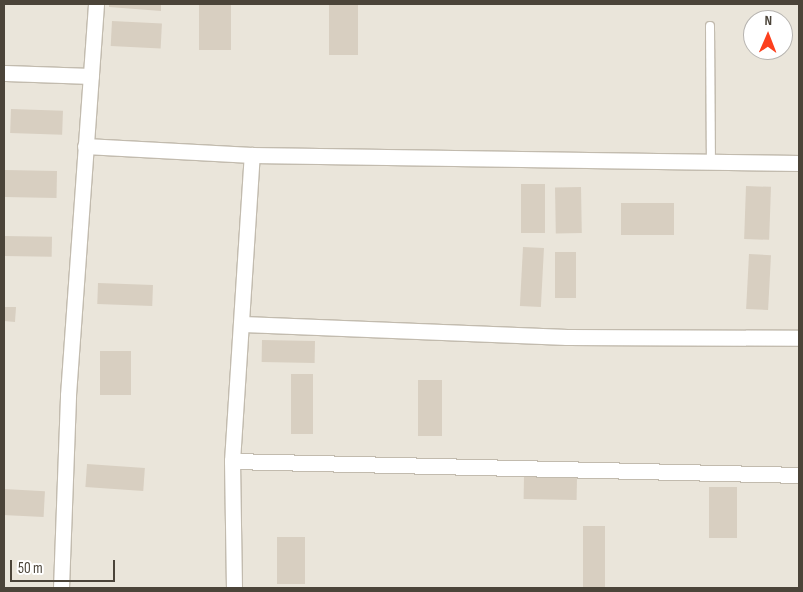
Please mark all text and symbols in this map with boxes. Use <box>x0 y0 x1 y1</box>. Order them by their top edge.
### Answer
north arrow <box>743 10 793 60</box>
text: N <box>764 12 772 29</box>
scale bar <box>12 550 118 582</box>
text: 50 m <box>18 559 43 578</box>

